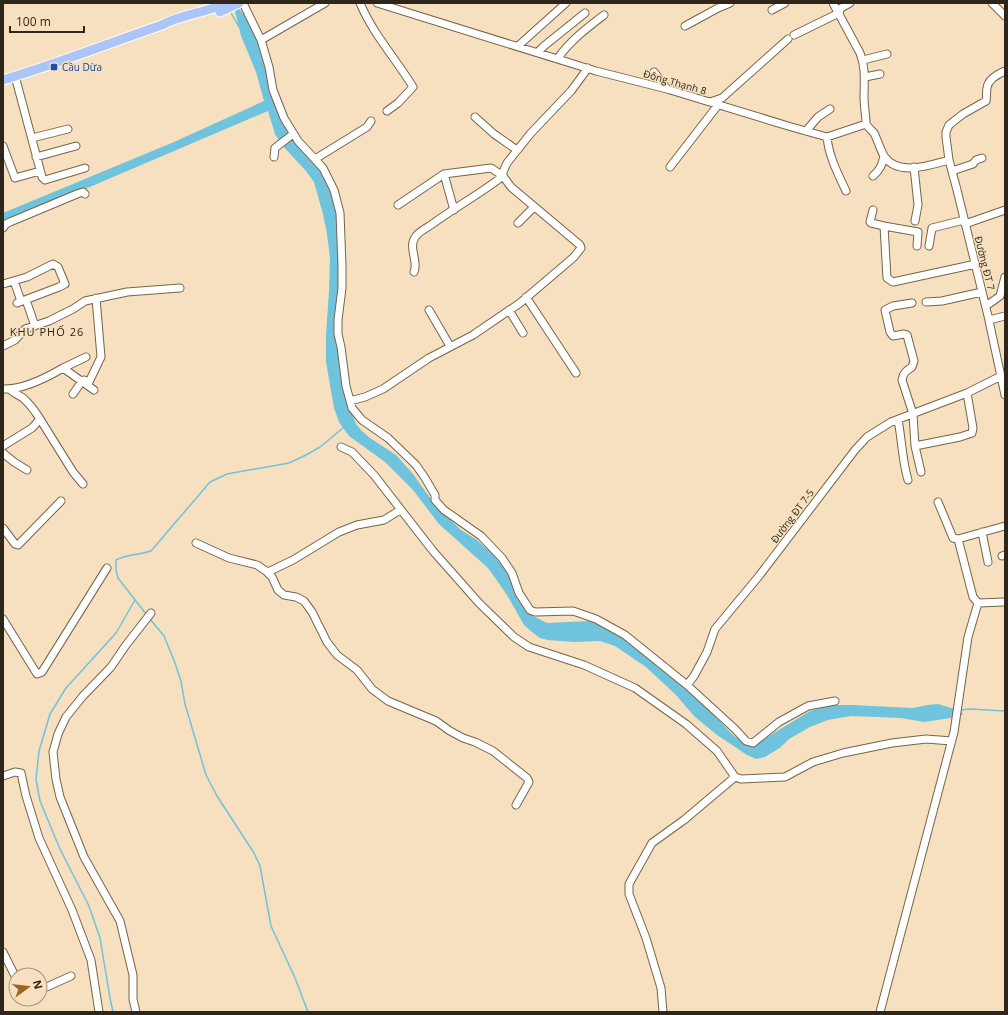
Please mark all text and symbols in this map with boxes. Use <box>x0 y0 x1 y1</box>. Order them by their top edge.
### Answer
scale bar <box>10 8 84 34</box>
text: 100 m <box>16 13 51 30</box>
place label: Cầu Dừa <box>62 60 102 74</box>
marker: Cầu Dừa <box>49 62 59 72</box>
street label: Đông Thạnh 8 <box>642 66 709 98</box>
street label: Đường ĐT 7 <box>972 235 999 292</box>
district label: KHU PHỐ 26 <box>10 324 84 339</box>
street label: Đường ĐT 7-5 <box>767 486 817 546</box>
north arrow <box>8 967 48 1007</box>
text: N <box>30 978 47 991</box>

